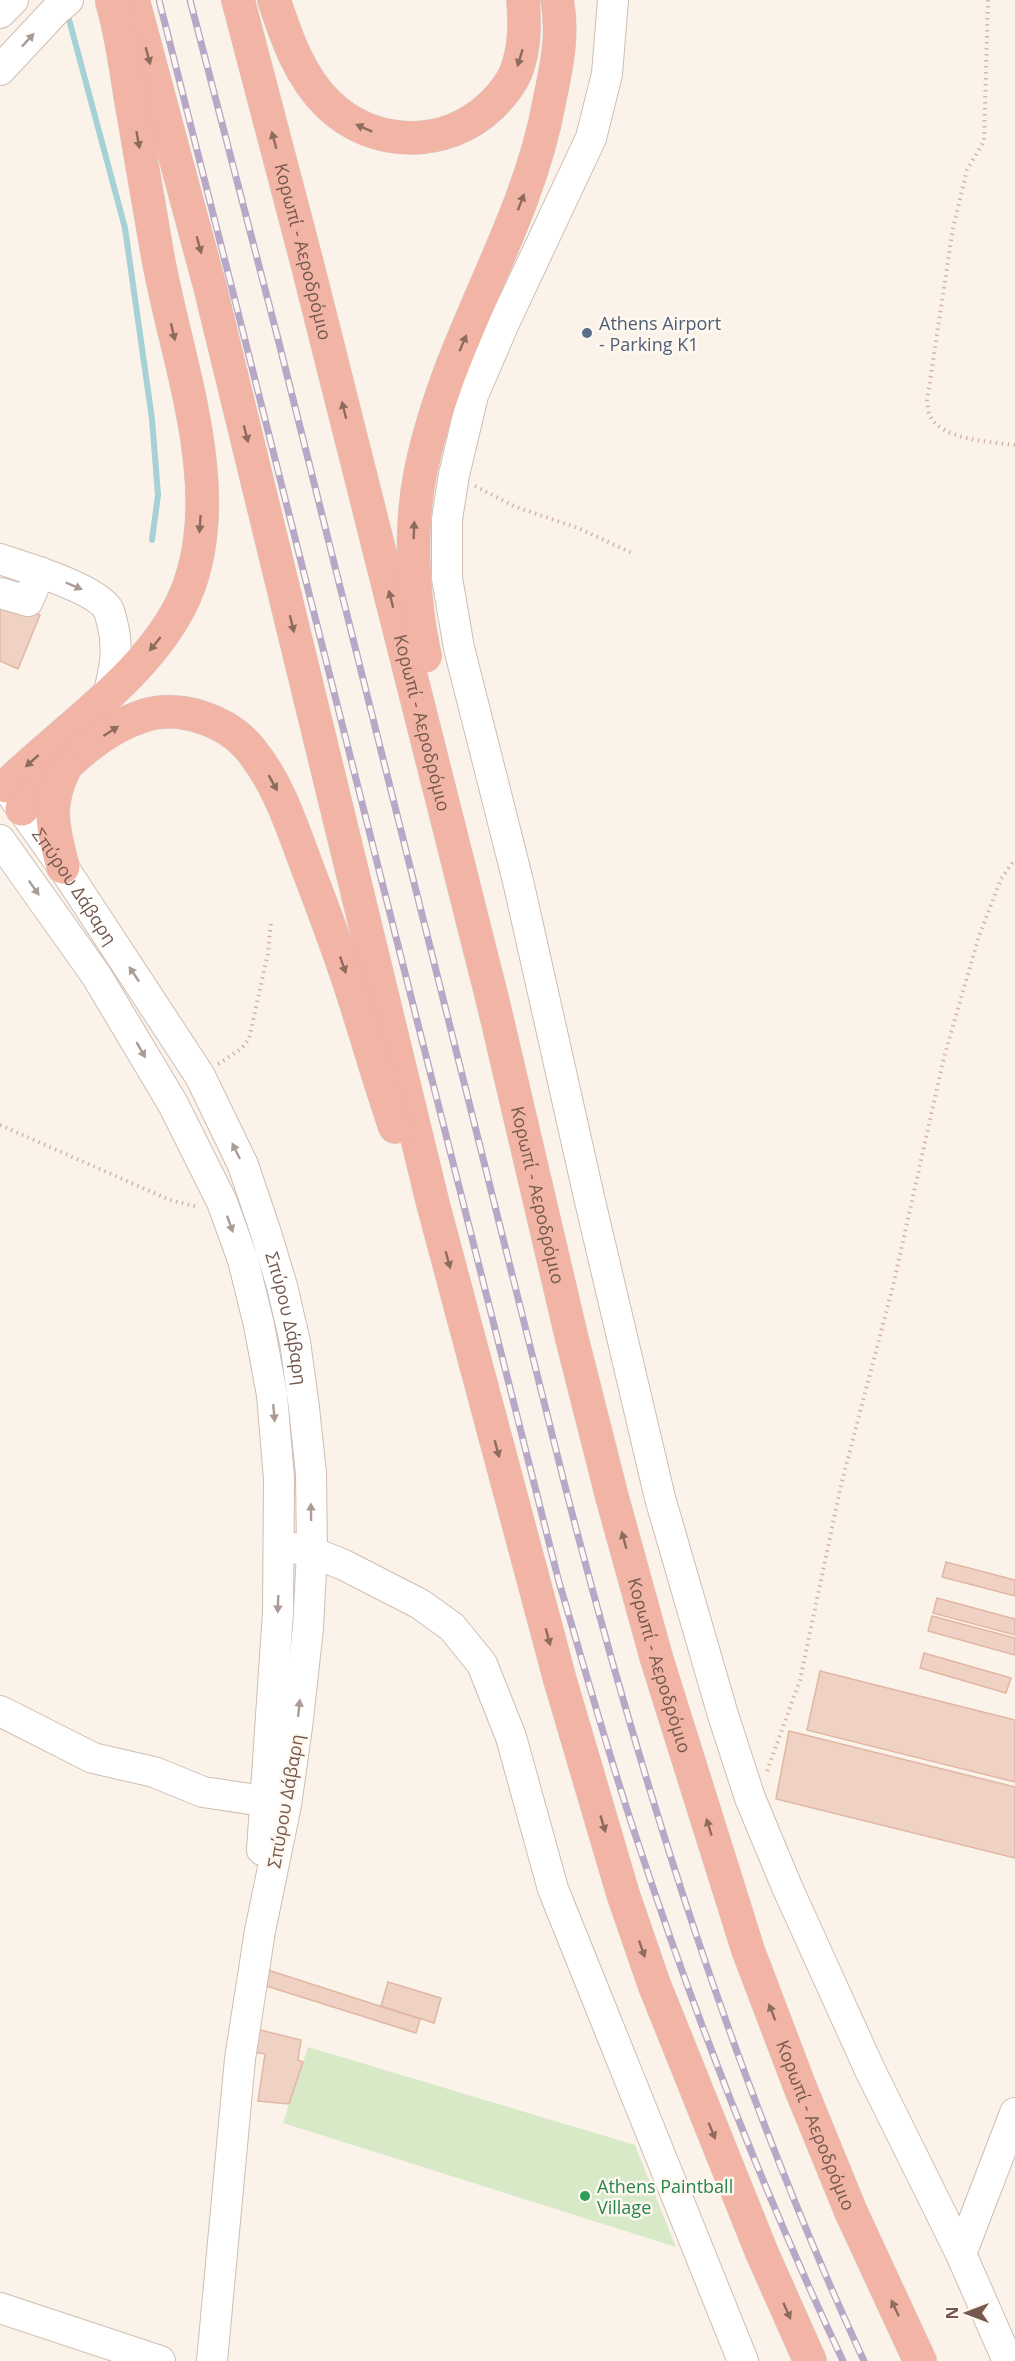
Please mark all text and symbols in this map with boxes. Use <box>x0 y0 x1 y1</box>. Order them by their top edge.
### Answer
one-way arrow <box>21 33 34 48</box>
one-way arrow <box>144 47 154 66</box>
one-way arrow <box>515 49 524 67</box>
one-way arrow <box>354 123 372 133</box>
one-way arrow <box>134 131 143 150</box>
one-way arrow <box>269 131 279 149</box>
street label: Κορωπί - Αεροδρόμιο <box>269 161 338 343</box>
one-way arrow <box>516 192 526 210</box>
one-way arrow <box>195 236 204 254</box>
place label: Athens Airport - Parking K1 <box>599 311 721 356</box>
one-way arrow <box>169 322 179 341</box>
marker: Athens Airport - Parking K1 <box>580 326 594 340</box>
one-way arrow <box>458 333 468 351</box>
one-way arrow <box>338 401 348 419</box>
one-way arrow <box>241 425 251 443</box>
one-way arrow <box>195 514 205 533</box>
one-way arrow <box>410 521 419 540</box>
one-way arrow <box>66 581 84 591</box>
one-way arrow <box>386 590 396 608</box>
one-way arrow <box>287 614 297 633</box>
street label: Κορωπί - Αεροδρόμιο <box>389 632 457 814</box>
one-way arrow <box>148 636 161 652</box>
one-way arrow <box>103 725 119 736</box>
one-way arrow <box>25 754 40 767</box>
one-way arrow <box>268 775 278 792</box>
street label: Σπύρου Δάβαρη <box>27 823 123 949</box>
one-way arrow <box>28 879 40 895</box>
one-way arrow <box>339 956 348 974</box>
one-way arrow <box>128 966 140 982</box>
one-way arrow <box>136 1042 147 1058</box>
street label: Κορωπί - Αεροδρόμιο <box>506 1104 571 1286</box>
one-way arrow <box>232 1143 241 1160</box>
one-way arrow <box>225 1215 235 1233</box>
street label: Σπύρου Δάβαρη <box>260 1249 313 1386</box>
one-way arrow <box>443 1251 453 1270</box>
one-way arrow <box>269 1404 279 1423</box>
one-way arrow <box>493 1440 502 1458</box>
one-way arrow <box>307 1503 316 1522</box>
one-way arrow <box>619 1530 628 1548</box>
street label: Κορωπί - Αεροδρόμιο <box>623 1575 697 1756</box>
one-way arrow <box>274 1594 283 1613</box>
one-way arrow <box>544 1628 553 1646</box>
one-way arrow <box>295 1698 304 1717</box>
street label: Σπύρου Δάβαρη <box>261 1732 309 1870</box>
one-way arrow <box>599 1815 608 1833</box>
one-way arrow <box>704 1818 713 1836</box>
one-way arrow <box>638 1940 648 1958</box>
one-way arrow <box>766 2003 776 2021</box>
street label: Κορωπί - Αεροδρόμιο <box>771 2036 861 2214</box>
one-way arrow <box>708 2122 717 2140</box>
place label: Athens Paintball Village <box>597 2174 733 2219</box>
marker: Athens Paintball Village <box>578 2189 592 2203</box>
north arrow <box>937 2283 997 2343</box>
one-way arrow <box>891 2299 900 2316</box>
one-way arrow <box>783 2302 792 2319</box>
text: N <box>941 2306 963 2320</box>

